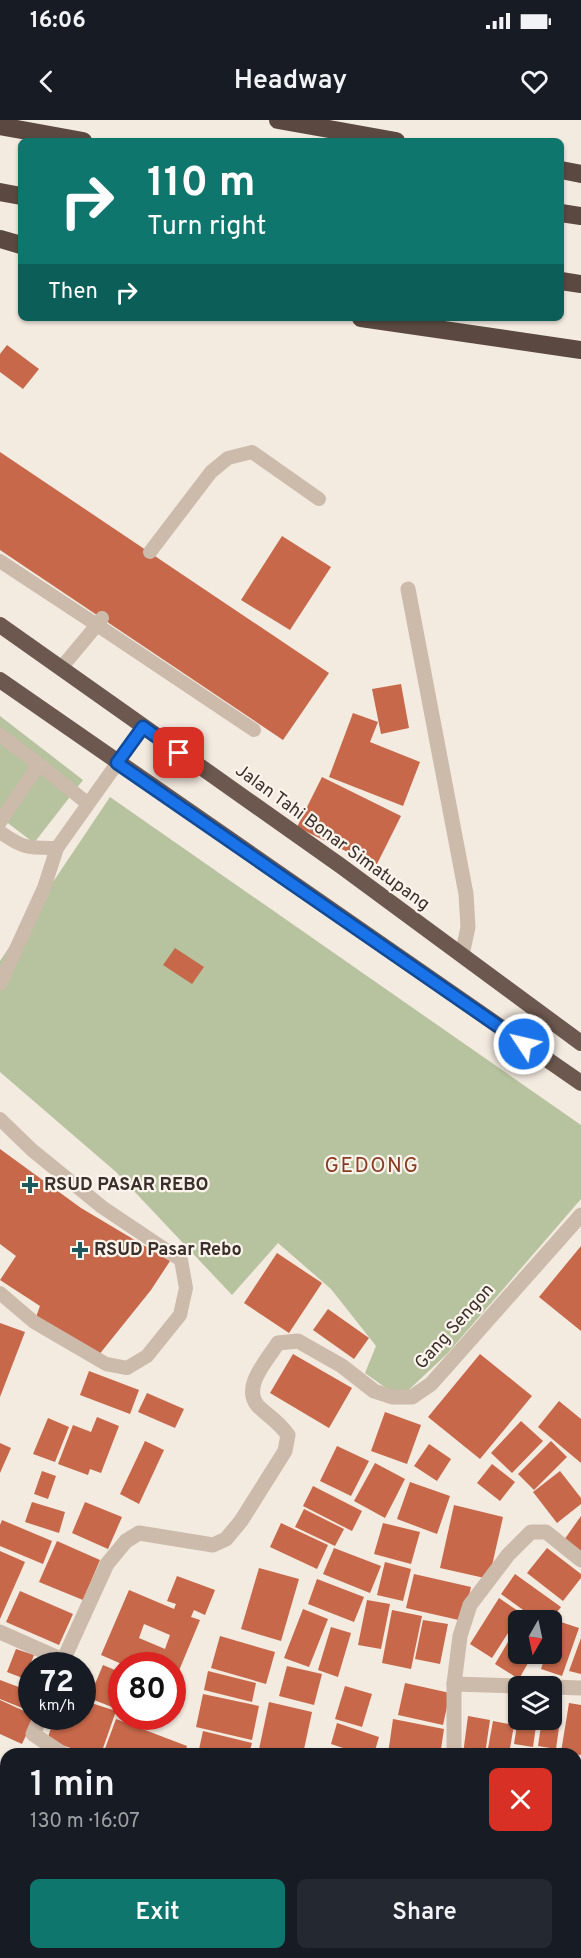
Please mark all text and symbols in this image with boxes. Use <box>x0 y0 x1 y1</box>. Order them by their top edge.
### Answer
text: 16:06 <box>30 8 86 35</box>
text: Headway <box>234 64 347 98</box>
icon: back <box>30 65 63 98</box>
icon: heart <box>518 65 551 98</box>
text: 110 m <box>147 158 256 211</box>
icon: right <box>48 162 126 240</box>
text: Turn right <box>147 210 266 244</box>
icon: right <box>110 276 143 309</box>
text: Then <box>48 279 98 306</box>
pin <box>153 727 204 778</box>
icon: arrive <box>162 736 195 769</box>
street label: Jalan Tahi Bonar Simatupang <box>230 760 434 916</box>
position arrow <box>492 1012 556 1076</box>
district label: GEDONG <box>325 1153 419 1180</box>
place label: RSUD PASAR REBO <box>44 1174 209 1197</box>
marker: RSUD PASAR REBO <box>21 1176 39 1194</box>
place label: RSUD Pasar Rebo <box>94 1239 242 1262</box>
marker: RSUD Pasar Rebo <box>71 1241 89 1259</box>
street label: Gang Sengon <box>410 1279 500 1375</box>
north arrow <box>508 1610 562 1664</box>
map controls <box>508 1610 562 1730</box>
speed limit sign: 80 <box>108 1652 186 1730</box>
text: 72 <box>40 1665 74 1702</box>
button: layers <box>508 1676 562 1730</box>
text: km/h <box>39 1697 75 1716</box>
text: 1 min <box>30 1763 115 1809</box>
button: close <box>489 1768 552 1831</box>
text: 130 m · 16:07 <box>30 1809 140 1835</box>
button: Exit <box>30 1879 285 1948</box>
button: Share <box>297 1879 552 1948</box>

